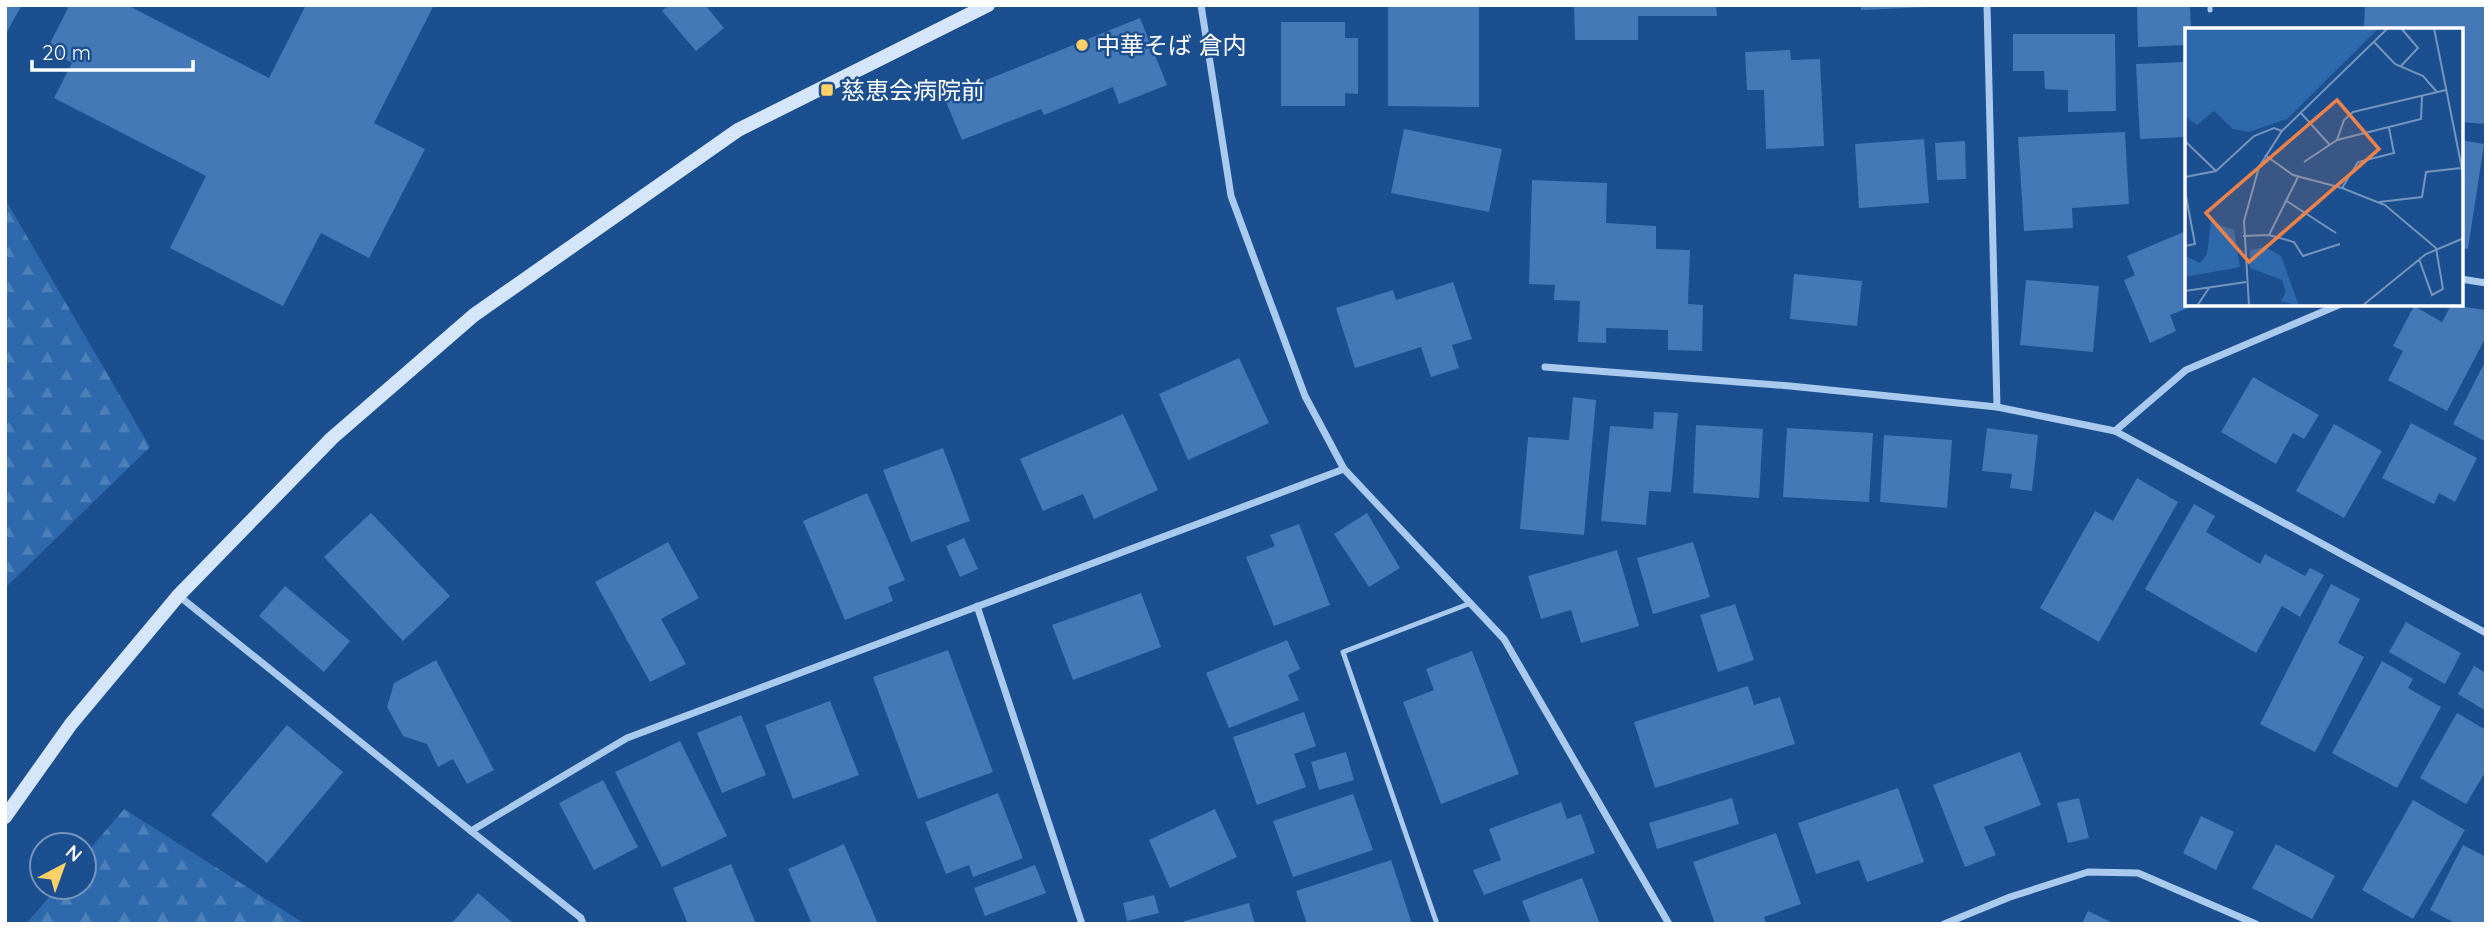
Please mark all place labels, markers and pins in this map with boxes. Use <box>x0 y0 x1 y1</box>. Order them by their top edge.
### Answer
place label: 中華そば 倉内 <box>1096 30 1247 60</box>
marker: 中華そば 倉内 <box>1074 37 1090 53</box>
place label: 慈恵会病院前 <box>841 75 985 105</box>
marker: 慈恵会病院前 <box>819 82 835 98</box>

